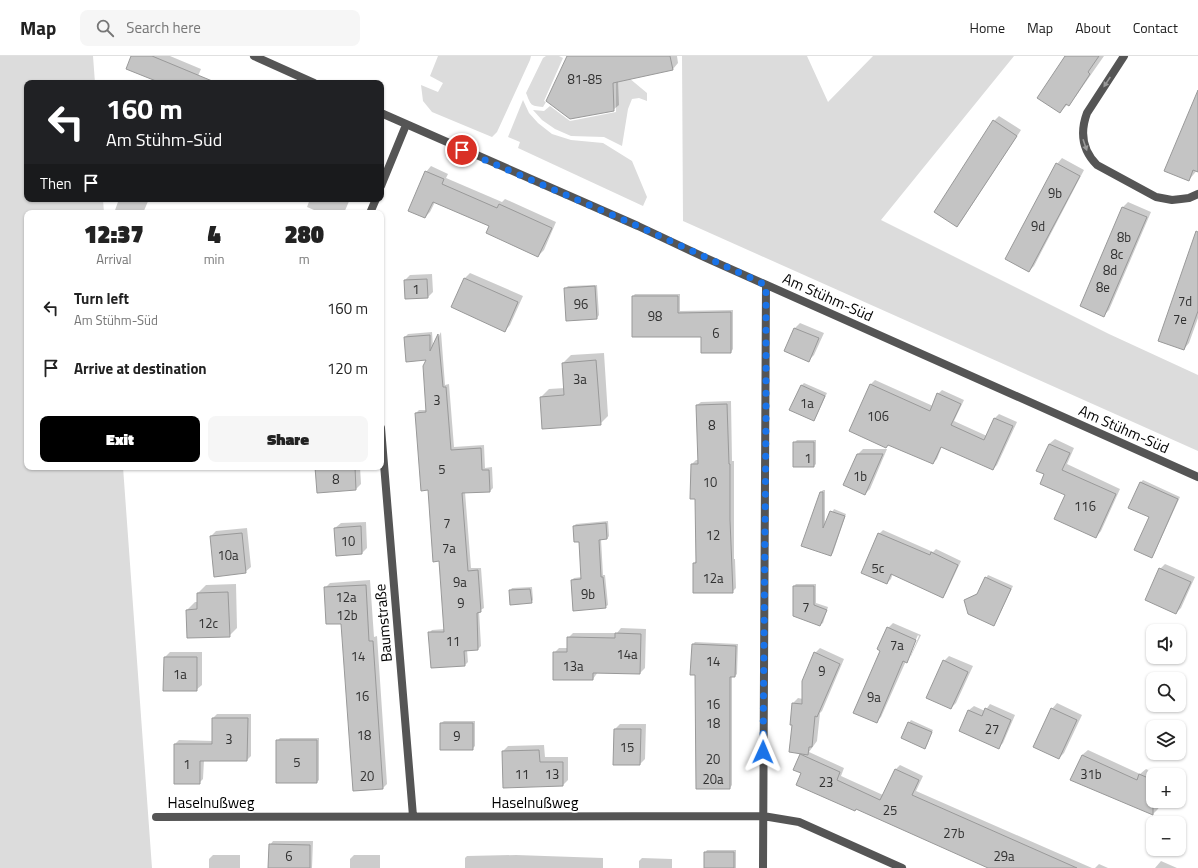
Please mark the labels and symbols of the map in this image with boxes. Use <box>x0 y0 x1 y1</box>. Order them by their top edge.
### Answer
house number: 81-85 <box>568 69 602 89</box>
one-way arrow <box>1103 77 1111 87</box>
pin <box>445 133 479 167</box>
one-way arrow <box>1082 140 1088 152</box>
house number: 9b <box>1048 183 1062 203</box>
house number: 9d <box>1031 216 1045 236</box>
house number: 8b <box>1117 227 1131 247</box>
house number: 8c <box>1111 244 1124 264</box>
house number: 8d <box>1103 260 1117 280</box>
street label: Am Stühm-Süd <box>779 267 877 327</box>
house number: 8e <box>1096 277 1110 297</box>
house number: 1 <box>412 279 420 299</box>
house number: 7d <box>1178 291 1192 311</box>
house number: 96 <box>574 294 588 314</box>
house number: 98 <box>648 306 662 326</box>
house number: 7e <box>1173 309 1187 329</box>
house number: 6 <box>712 323 720 343</box>
house number: 3a <box>573 369 587 389</box>
house number: 3 <box>433 390 441 410</box>
house number: 1a <box>800 393 814 413</box>
street label: Am Stühm-Süd <box>1075 399 1173 459</box>
house number: 106 <box>867 406 889 426</box>
house number: 8 <box>708 415 716 435</box>
house number: 1 <box>804 448 812 468</box>
house number: 5 <box>438 459 446 479</box>
house number: 1b <box>853 466 867 486</box>
house number: 8 <box>332 469 340 489</box>
house number: 10 <box>703 472 717 492</box>
house number: 116 <box>1074 496 1096 516</box>
house number: 7 <box>443 513 451 533</box>
house number: 12 <box>706 525 720 545</box>
house number: 10 <box>341 531 355 551</box>
house number: 7a <box>442 538 456 558</box>
house number: 10a <box>217 545 239 565</box>
house number: 5c <box>872 558 885 578</box>
house number: 12a <box>702 568 724 588</box>
house number: 9a <box>453 572 467 592</box>
street label: Baumstraße <box>368 583 398 663</box>
house number: 9b <box>581 584 595 604</box>
house number: 12a <box>335 587 357 607</box>
house number: 9 <box>457 593 465 613</box>
house number: 7 <box>802 597 810 617</box>
house number: 12b <box>336 605 358 625</box>
house number: 12c <box>198 613 218 633</box>
house number: 11 <box>446 631 460 651</box>
house number: 7a <box>890 635 904 655</box>
house number: 14a <box>616 644 638 664</box>
house number: 14 <box>351 646 365 666</box>
house number: 14 <box>706 651 720 671</box>
house number: 13a <box>562 656 584 676</box>
house number: 9 <box>818 661 826 681</box>
house number: 1a <box>173 664 187 684</box>
house number: 16 <box>355 686 369 706</box>
house number: 9a <box>867 687 881 707</box>
house number: 16 <box>706 694 720 714</box>
house number: 18 <box>706 713 720 733</box>
house number: 27 <box>985 719 999 739</box>
house number: 18 <box>357 725 371 745</box>
house number: 9 <box>453 726 461 746</box>
house number: 3 <box>225 729 233 749</box>
position arrow <box>742 731 784 773</box>
house number: 15 <box>620 737 634 757</box>
house number: 20 <box>706 749 720 769</box>
house number: 5 <box>293 752 301 772</box>
house number: 1 <box>183 754 191 774</box>
house number: 11 <box>515 764 529 784</box>
house number: 13 <box>545 764 559 784</box>
house number: 31b <box>1080 764 1102 784</box>
house number: 20 <box>360 766 374 786</box>
house number: 20a <box>702 769 724 789</box>
house number: 23 <box>819 772 833 792</box>
street label: Haselnußweg <box>168 791 255 814</box>
street label: Haselnußweg <box>492 791 579 814</box>
house number: 25 <box>883 800 897 820</box>
house number: 27b <box>943 823 965 843</box>
house number: 6 <box>285 846 293 866</box>
house number: 29a <box>993 846 1015 866</box>

